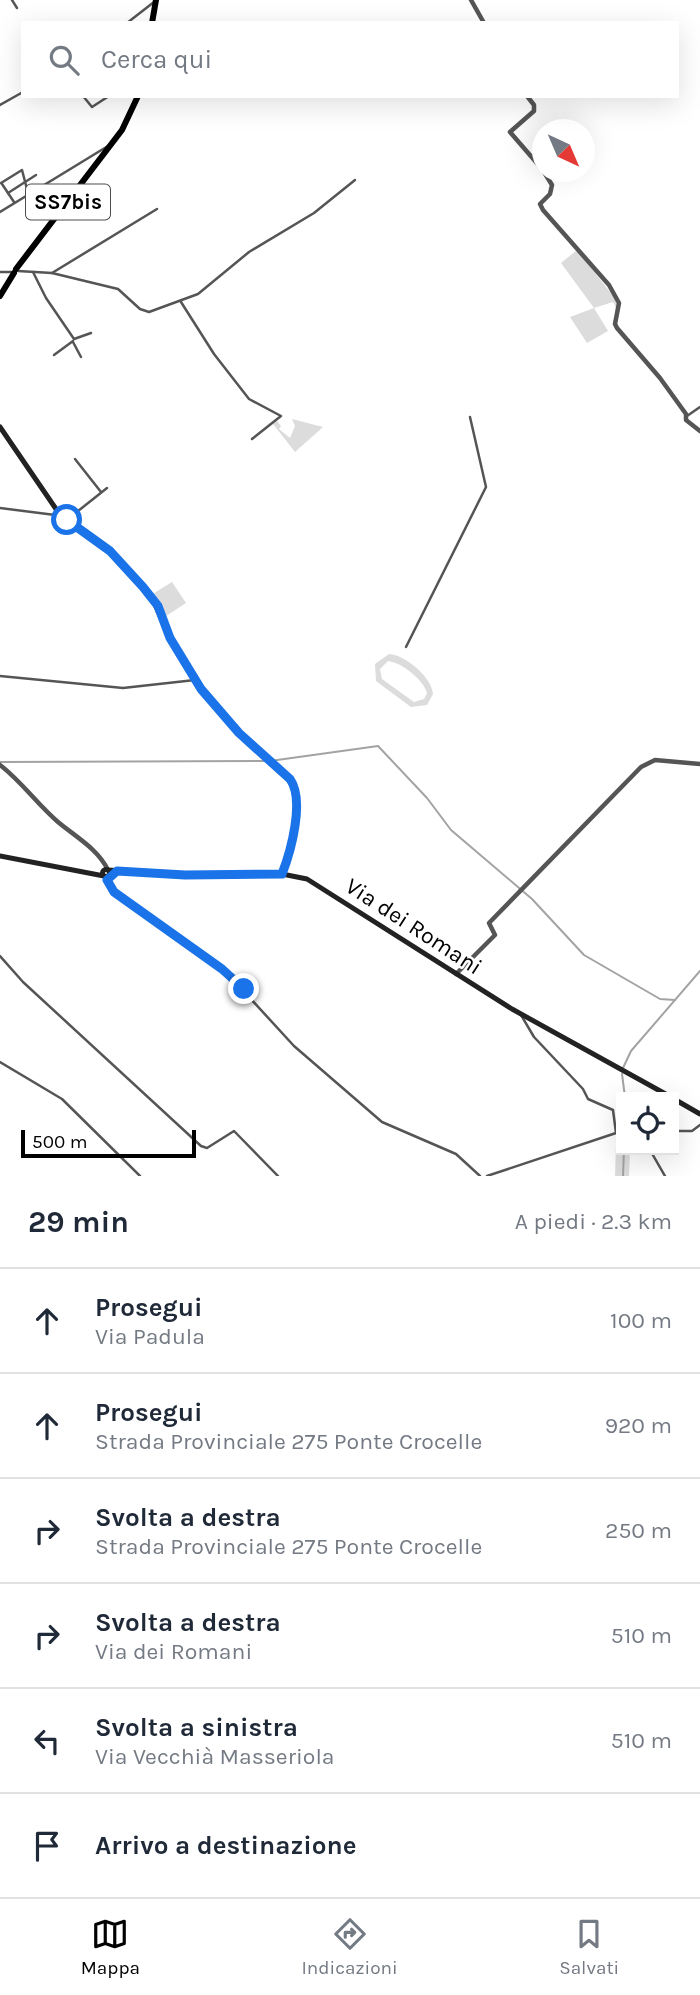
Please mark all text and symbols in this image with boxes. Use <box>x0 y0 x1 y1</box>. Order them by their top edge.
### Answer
search box <box>21 21 679 98</box>
icon: search <box>45 41 83 79</box>
text: Cerca qui <box>101 44 212 75</box>
north arrow <box>532 119 595 182</box>
road number: SS7bis <box>26 184 110 220</box>
route start <box>51 504 82 535</box>
street label: Via dei Romani <box>340 872 487 981</box>
route end <box>228 973 259 1004</box>
map controls <box>616 1092 679 1155</box>
button: locate <box>616 1092 679 1155</box>
scale bar <box>21 1127 196 1159</box>
text: 500 m <box>32 1131 88 1153</box>
text: 29 min <box>28 1204 129 1240</box>
text: A piedi · 2.3 km <box>515 1208 672 1235</box>
text: Prosegui <box>95 1292 202 1323</box>
icon: ahead <box>28 1302 66 1340</box>
text: 100 m <box>610 1307 672 1334</box>
text: Via Padula <box>95 1323 205 1350</box>
text: Prosegui <box>95 1397 202 1428</box>
icon: ahead <box>28 1407 66 1445</box>
text: 920 m <box>605 1412 672 1439</box>
text: Strada Provinciale 275 Ponte Crocelle <box>95 1428 482 1455</box>
text: Svolta a destra <box>95 1502 281 1533</box>
icon: right <box>28 1512 66 1550</box>
text: 250 m <box>605 1517 672 1544</box>
text: Strada Provinciale 275 Ponte Crocelle <box>95 1533 482 1560</box>
text: Svolta a destra <box>95 1607 281 1638</box>
icon: right <box>28 1617 66 1655</box>
text: 510 m <box>611 1622 672 1649</box>
text: Via dei Romani <box>95 1638 252 1665</box>
text: Svolta a sinistra <box>95 1712 298 1743</box>
icon: left <box>28 1722 66 1760</box>
text: 510 m <box>611 1727 672 1754</box>
text: Via Vecchià Masseriola <box>95 1743 335 1770</box>
icon: arrive <box>28 1827 66 1865</box>
text: Arrivo a destinazione <box>95 1830 357 1861</box>
tab: Mappa <box>81 1915 140 1979</box>
tab: Indicazioni <box>301 1915 398 1979</box>
tab: Salvati <box>559 1915 619 1979</box>

